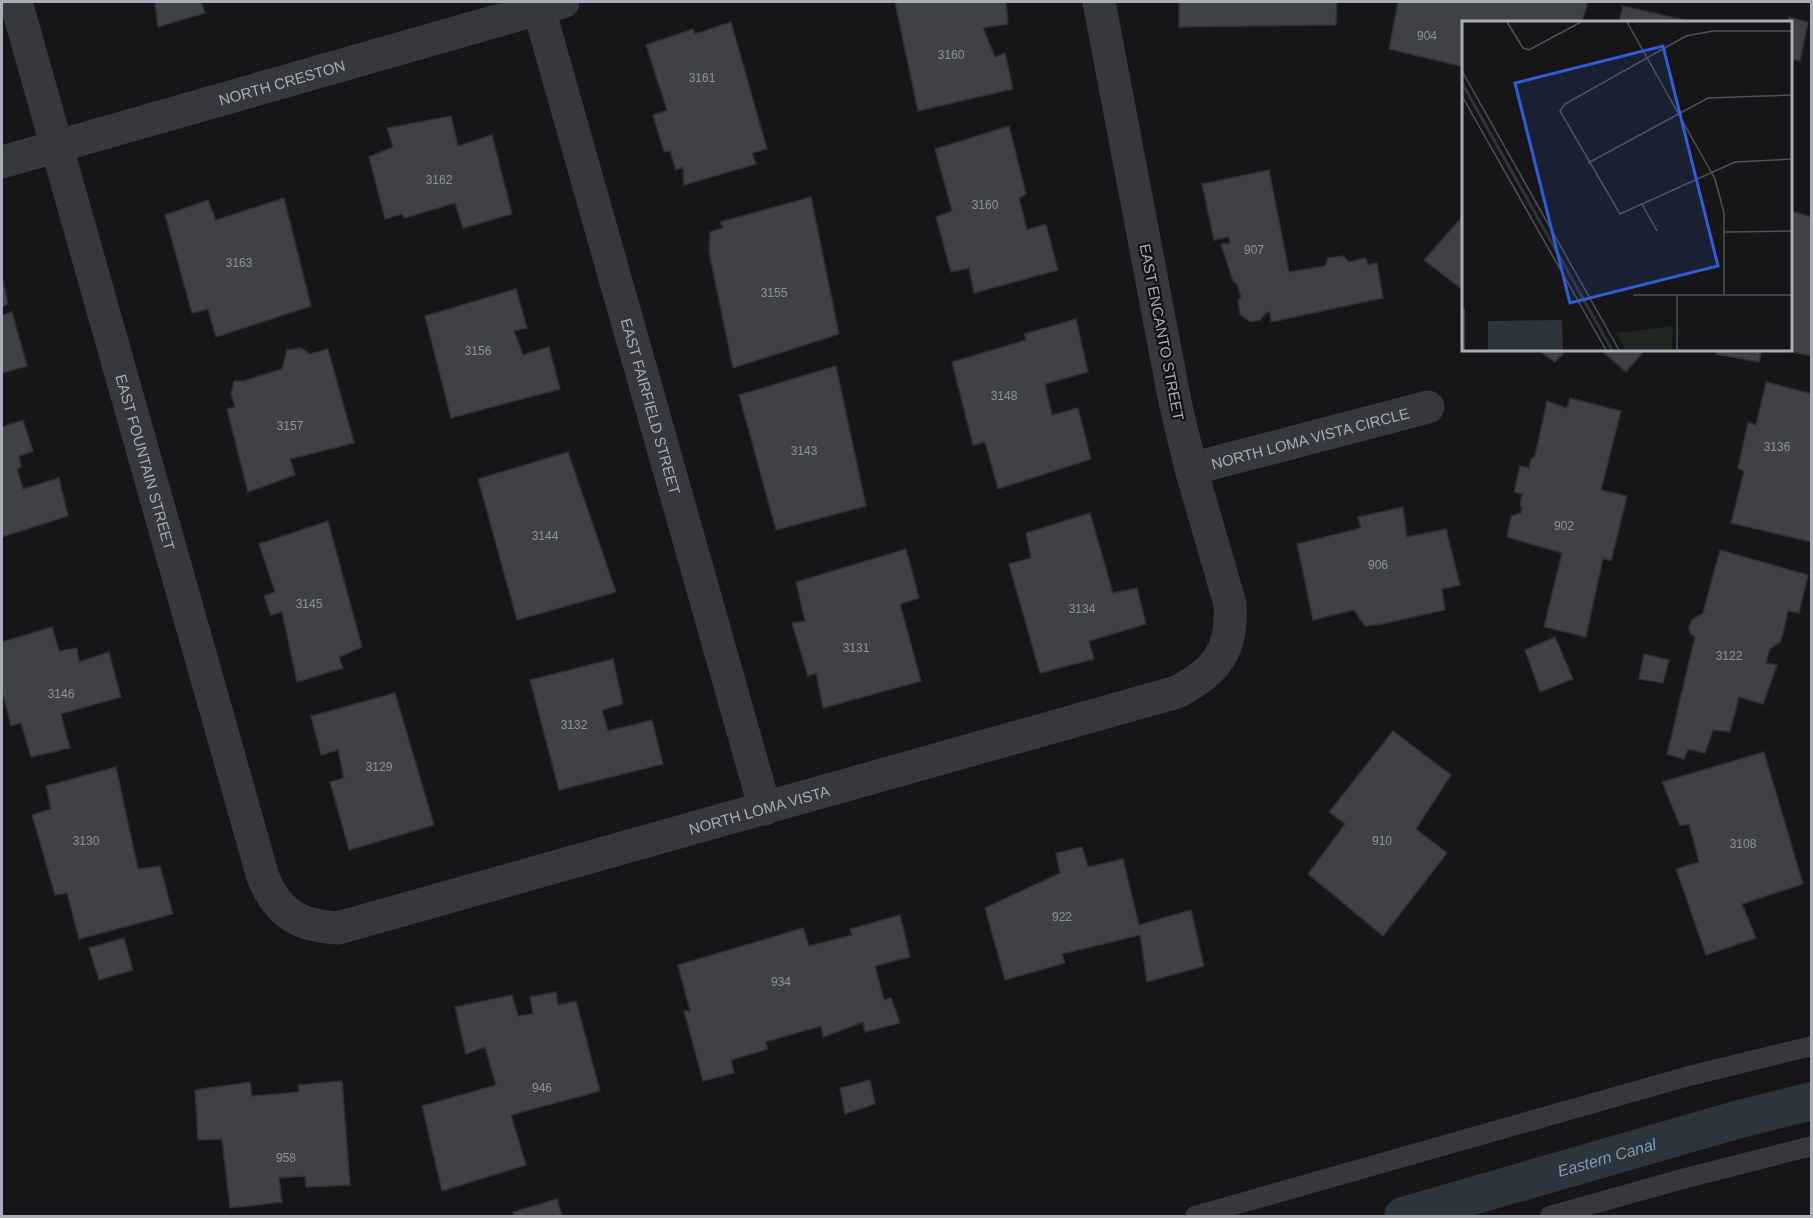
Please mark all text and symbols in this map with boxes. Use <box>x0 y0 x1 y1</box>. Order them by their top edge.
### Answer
inset map <box>1462 21 1792 351</box>
house number: 904 <box>1417 29 1437 43</box>
house number: 3160 <box>938 48 965 62</box>
street label: NORTH CRESTON <box>217 56 347 108</box>
house number: 3161 <box>689 71 716 85</box>
house number: 3162 <box>426 173 453 187</box>
house number: 3160 <box>972 198 999 212</box>
street label: EAST ENCANTO STREET <box>1137 242 1187 422</box>
house number: 907 <box>1244 243 1264 257</box>
house number: 3163 <box>226 256 253 270</box>
house number: 3155 <box>761 286 788 300</box>
street label: EAST FAIRFIELD STREET <box>618 316 684 496</box>
house number: 3156 <box>465 344 492 358</box>
street label: EAST FOUNTAIN STREET <box>113 372 179 552</box>
house number: 3148 <box>991 389 1018 403</box>
street label: NORTH LOMA VISTA CIRCLE <box>1209 404 1411 472</box>
house number: 3157 <box>277 419 304 433</box>
house number: 3136 <box>1764 440 1791 454</box>
house number: 3143 <box>791 444 818 458</box>
house number: 902 <box>1554 519 1574 533</box>
house number: 3144 <box>532 529 559 543</box>
house number: 906 <box>1368 558 1388 572</box>
house number: 3145 <box>296 597 323 611</box>
house number: 3134 <box>1069 602 1096 616</box>
house number: 3131 <box>843 641 870 655</box>
house number: 3122 <box>1716 649 1743 663</box>
house number: 3146 <box>48 687 75 701</box>
house number: 3132 <box>561 718 588 732</box>
house number: 3129 <box>366 760 393 774</box>
street label: NORTH LOMA VISTA <box>687 782 831 837</box>
house number: 3130 <box>73 834 100 848</box>
house number: 910 <box>1372 834 1392 848</box>
house number: 3108 <box>1730 837 1757 851</box>
house number: 922 <box>1052 910 1072 924</box>
house number: 934 <box>771 975 791 989</box>
house number: 946 <box>532 1081 552 1095</box>
water label: Eastern Canal <box>1556 1135 1658 1179</box>
house number: 958 <box>276 1151 296 1165</box>

